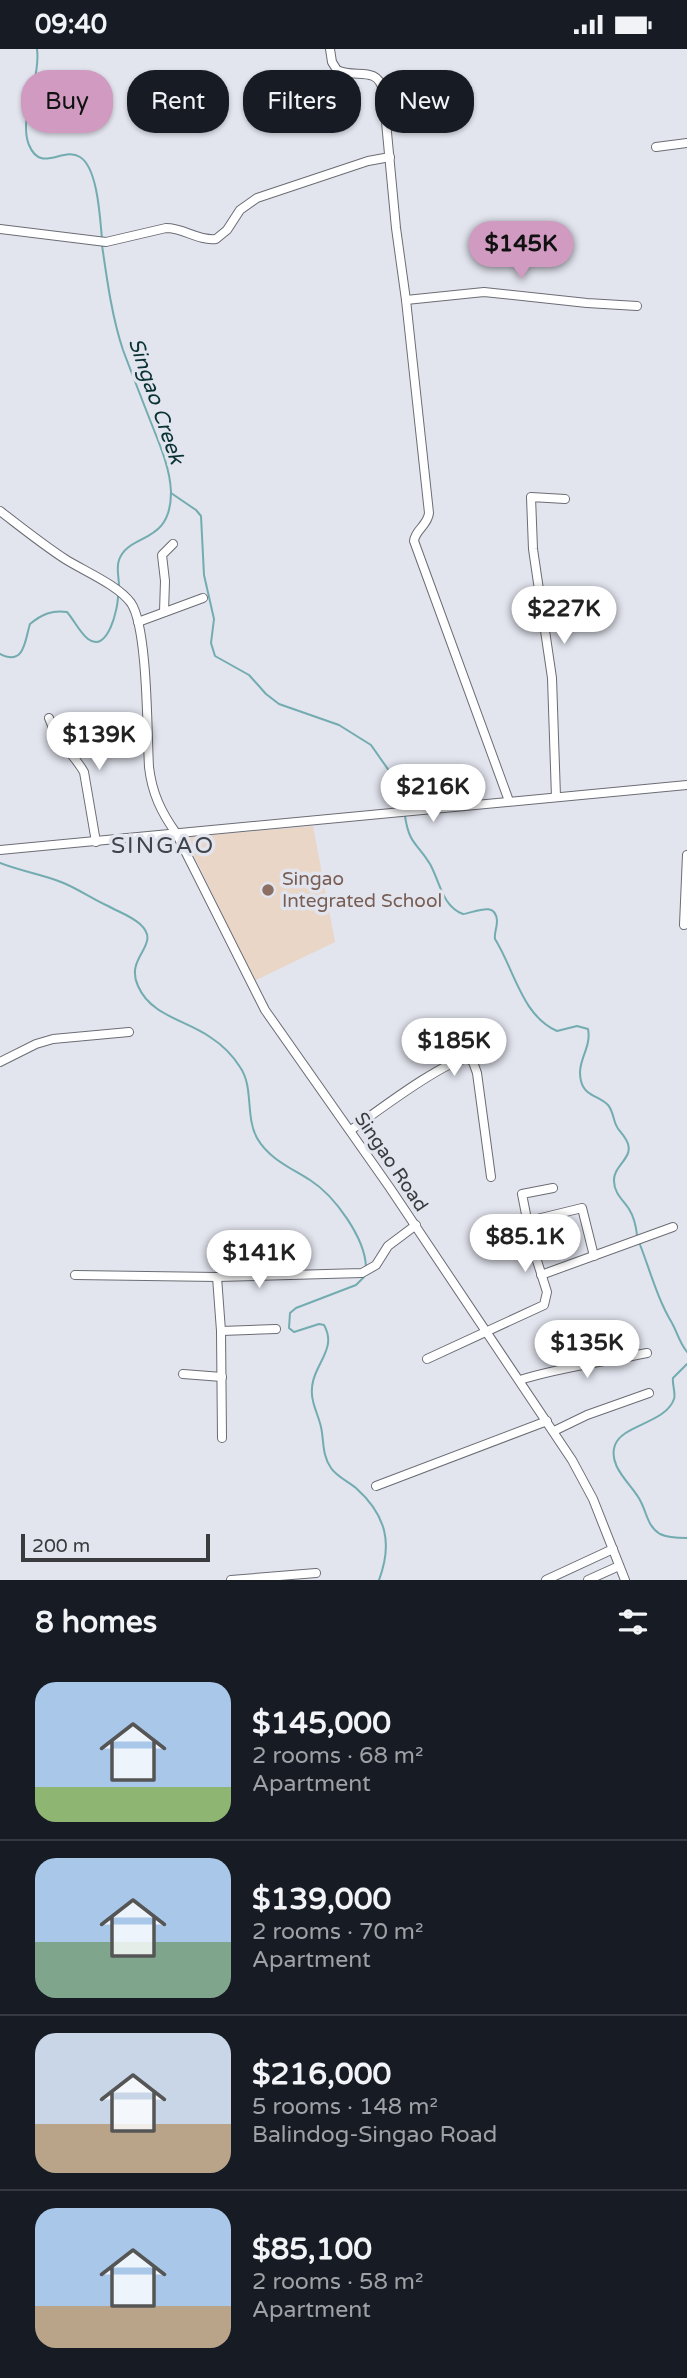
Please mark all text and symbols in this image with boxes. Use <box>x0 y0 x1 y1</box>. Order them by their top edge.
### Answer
text: 09:40 <box>35 9 107 40</box>
chip: Buy <box>21 70 113 133</box>
chip: Rent <box>127 70 229 133</box>
chip: Filters <box>243 70 361 133</box>
chip: New <box>375 70 474 133</box>
pin: $145K <box>472 222 570 281</box>
text: $145K <box>485 230 557 258</box>
water label: Singao Creek <box>123 335 190 469</box>
pin: $227K <box>515 587 613 646</box>
text: $227K <box>528 595 600 623</box>
pin: $139K <box>50 713 148 772</box>
text: $139K <box>63 721 135 749</box>
pin: $216K <box>384 765 482 824</box>
text: $216K <box>397 773 469 801</box>
district label: SINGAO <box>111 832 215 860</box>
place label: Singao Integrated School <box>282 868 442 912</box>
marker: Singao Integrated School <box>260 882 276 898</box>
pin: $185K <box>405 1019 503 1078</box>
text: $185K <box>418 1027 490 1055</box>
street label: Singao Road <box>350 1108 432 1216</box>
pin: $85.1K <box>468 1215 582 1274</box>
text: $85.1K <box>486 1223 564 1251</box>
pin: $141K <box>210 1231 308 1290</box>
text: $141K <box>223 1239 295 1267</box>
pin: $135K <box>538 1321 636 1380</box>
text: $135K <box>551 1329 623 1357</box>
scale bar <box>21 1531 210 1563</box>
text: 200 m <box>32 1535 90 1557</box>
icon: filters <box>614 1603 652 1641</box>
text: 8 homes <box>35 1604 157 1641</box>
text: $145,000 <box>252 1705 391 1742</box>
icon: home <box>91 1710 175 1794</box>
text: 2 rooms · 68 m² <box>252 1742 423 1770</box>
text: Apartment <box>252 1770 371 1798</box>
text: $139,000 <box>252 1881 391 1918</box>
icon: home <box>91 1886 175 1970</box>
text: 2 rooms · 70 m² <box>252 1918 423 1946</box>
text: Apartment <box>252 1946 371 1974</box>
text: $216,000 <box>252 2056 391 2093</box>
icon: home <box>91 2061 175 2145</box>
text: 5 rooms · 148 m² <box>252 2093 438 2121</box>
text: Balindog-Singao Road <box>252 2121 497 2149</box>
text: $85,100 <box>252 2231 372 2268</box>
icon: home <box>91 2236 175 2320</box>
text: 2 rooms · 58 m² <box>252 2268 423 2296</box>
text: Apartment <box>252 2296 371 2324</box>

